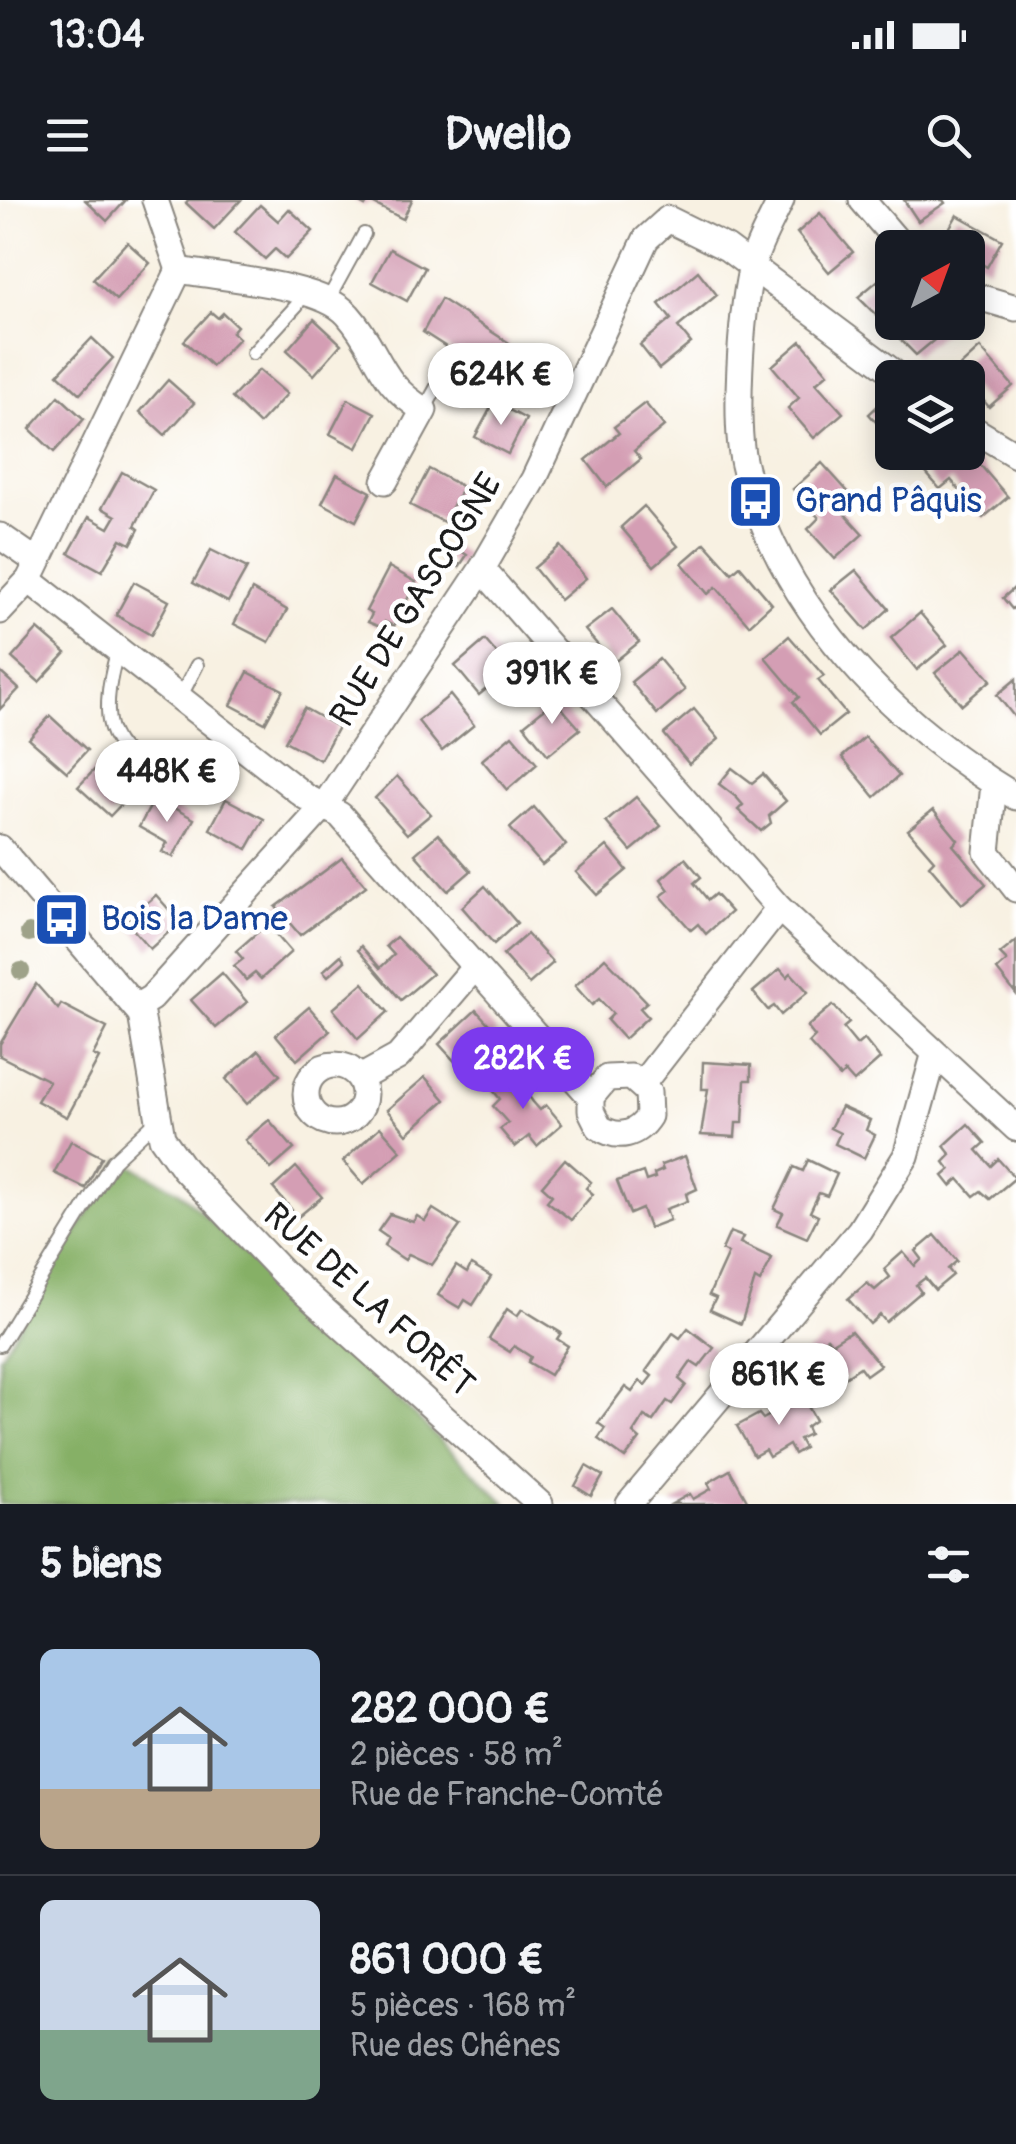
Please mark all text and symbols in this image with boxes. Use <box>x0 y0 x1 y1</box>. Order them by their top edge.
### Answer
text: 13:04 <box>50 11 144 59</box>
text: Dwello <box>445 107 571 163</box>
icon: menu <box>40 108 95 163</box>
icon: search <box>921 108 976 163</box>
north arrow <box>875 230 985 340</box>
map controls <box>875 230 985 470</box>
pin: 624K € <box>420 343 582 428</box>
text: 624K € <box>450 355 552 395</box>
button: layers <box>875 360 985 470</box>
street label: RUE DE GASCOGNE <box>320 465 512 735</box>
bus stop icon: Grand Pâquis <box>726 471 786 531</box>
place label: Grand Pâquis <box>795 479 982 523</box>
pin: 391K € <box>471 642 633 727</box>
text: 391K € <box>505 654 599 694</box>
pin: 448K € <box>86 740 248 825</box>
text: 448K € <box>117 752 217 792</box>
bus stop icon: Bois la Dame <box>32 889 92 949</box>
place label: Bois la Dame <box>101 897 288 941</box>
pin: 282K € <box>442 1027 604 1112</box>
text: 282K € <box>473 1039 573 1079</box>
street label: RUE DE LA FORÊT <box>254 1193 484 1407</box>
pin: 861K € <box>698 1343 860 1428</box>
text: 861K € <box>732 1355 826 1395</box>
icon: filters <box>921 1537 976 1592</box>
text: 5 biens <box>40 1538 162 1590</box>
text: 282 000 € <box>350 1683 550 1735</box>
icon: home <box>120 1689 240 1809</box>
text: 2 pièces · 58 m² <box>350 1735 563 1775</box>
text: Rue de Franche-Comté <box>350 1775 664 1815</box>
text: 861 000 € <box>350 1934 544 1986</box>
icon: home <box>120 1940 240 2060</box>
text: 5 pièces · 168 m² <box>350 1986 576 2026</box>
text: Rue des Chênes <box>350 2026 560 2066</box>

